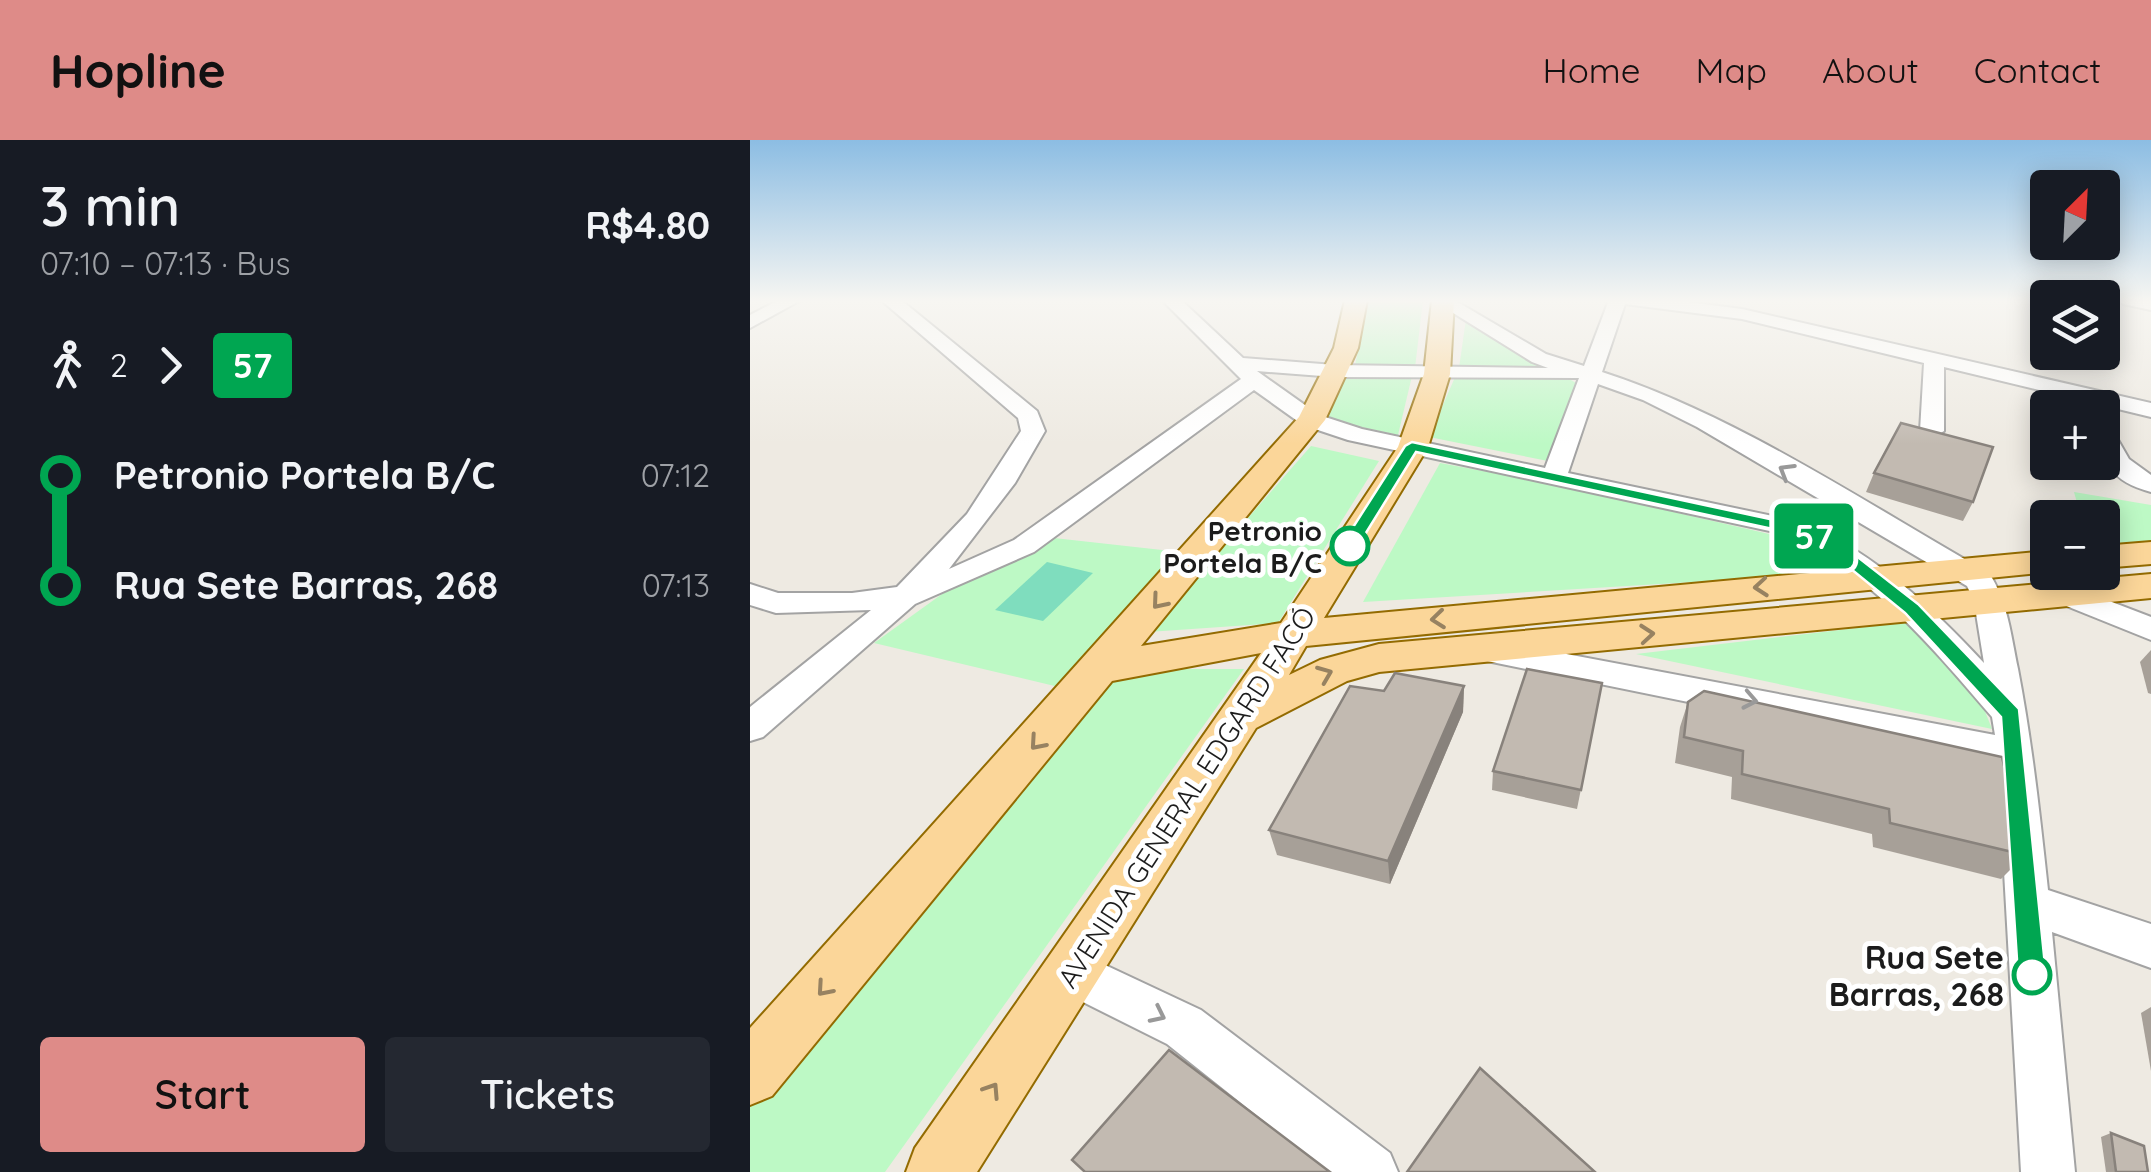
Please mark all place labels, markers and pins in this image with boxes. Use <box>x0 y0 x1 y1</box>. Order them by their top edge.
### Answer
place label: Petronio Portela B/C <box>1163 513 1322 580</box>
marker: Petronio Portela B/C <box>1331 527 1369 565</box>
place label: Rua Sete Barras, 268 <box>1829 937 2004 1014</box>
marker: Rua Sete Barras, 268 <box>2013 956 2051 994</box>

